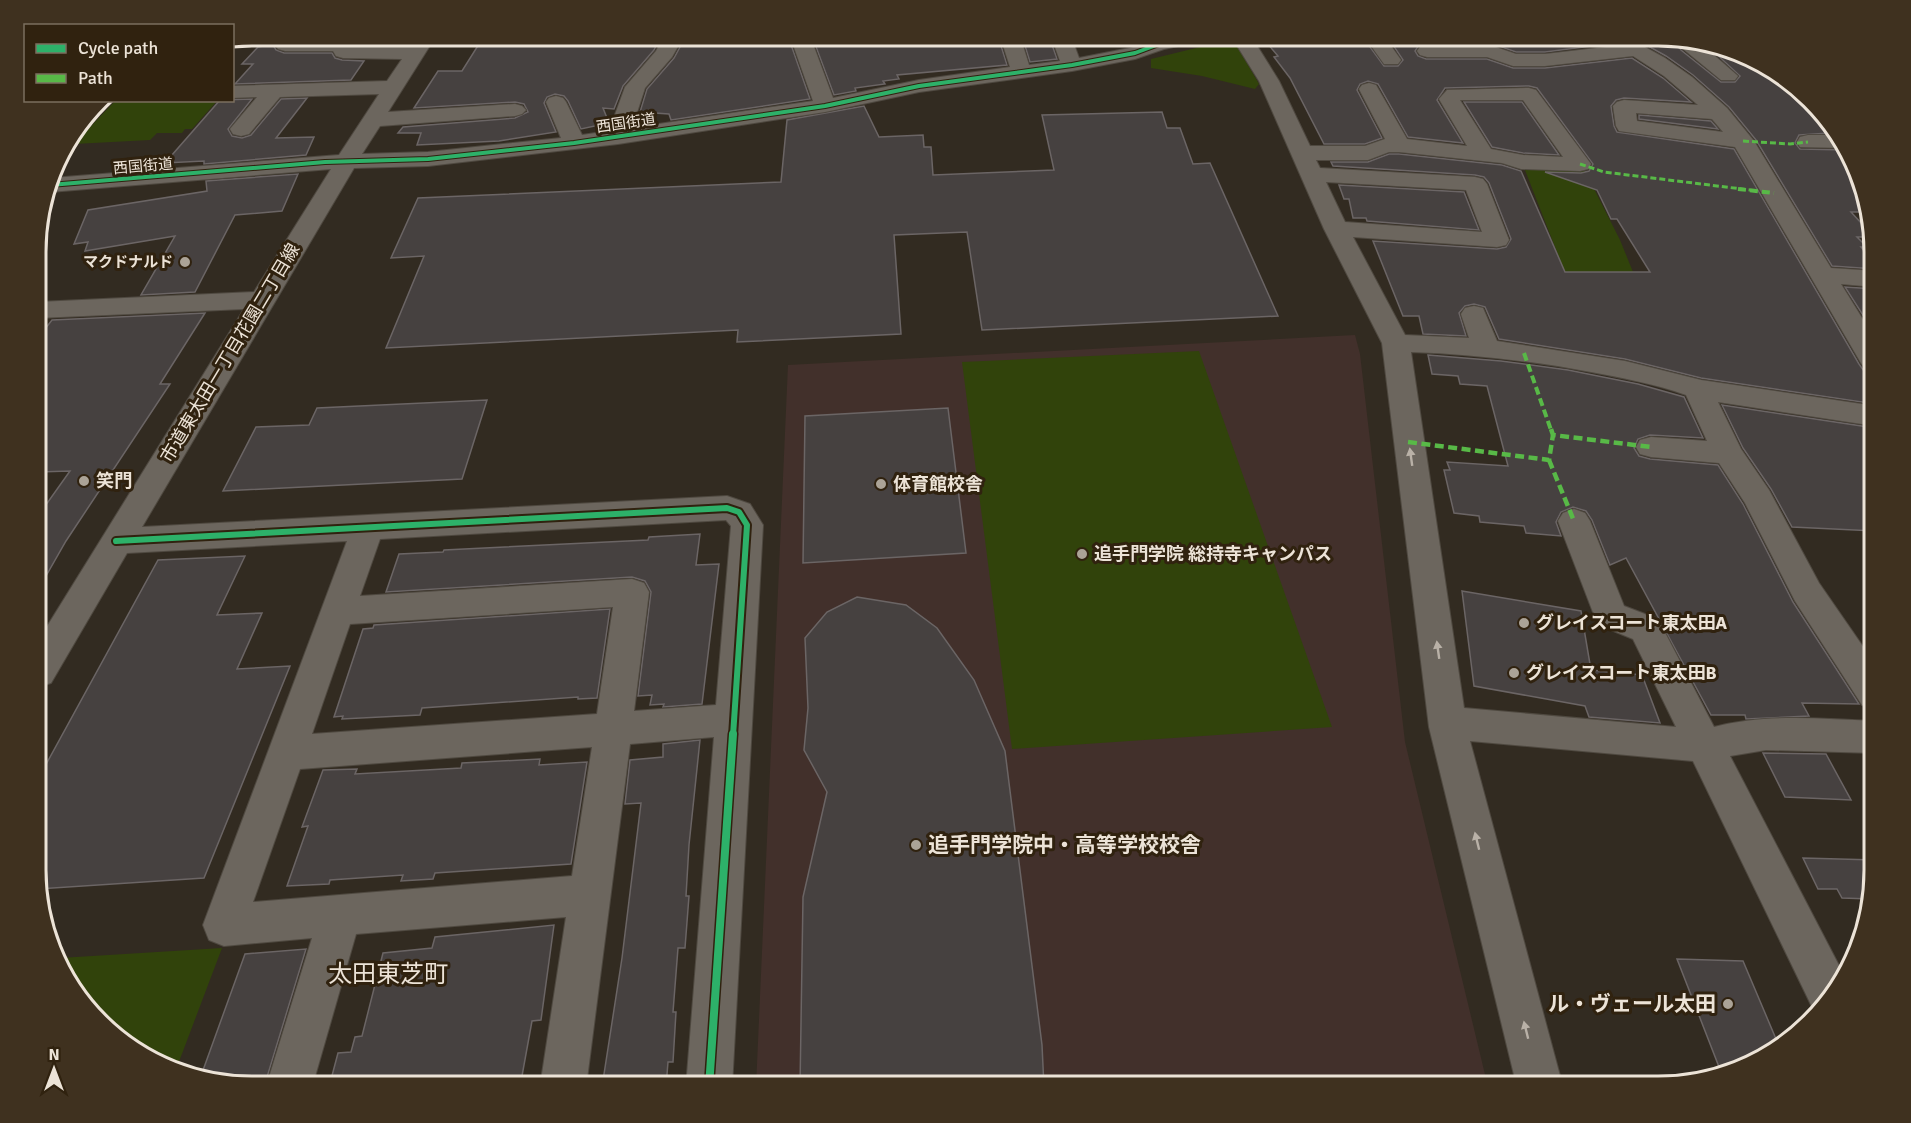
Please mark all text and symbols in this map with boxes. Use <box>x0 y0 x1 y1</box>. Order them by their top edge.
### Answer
legend <box>24 24 234 102</box>
text: Cycle path <box>78 37 158 59</box>
text: Path <box>78 67 113 89</box>
street label: 西国街道 <box>595 110 657 136</box>
street label: 西国街道 <box>112 154 174 178</box>
street label: 市道東太田一丁目花園二丁目線 <box>156 239 304 467</box>
place label: マクドナルド <box>83 253 173 271</box>
marker: マクドナルド <box>178 255 192 269</box>
one-way arrow <box>1406 448 1415 467</box>
place label: 笑門 <box>96 470 132 492</box>
place label: 体育館校舎 <box>893 473 983 495</box>
marker: 笑門 <box>77 474 91 488</box>
marker: 体育館校舎 <box>874 477 888 491</box>
place label: 追手門学院 総持寺キャンパス <box>1094 543 1332 565</box>
marker: 追手門学院 総持寺キャンパス <box>1075 547 1089 561</box>
place label: グレイスコート東太田A <box>1536 612 1727 634</box>
marker: グレイスコート東太田A <box>1517 616 1531 630</box>
one-way arrow <box>1433 641 1442 660</box>
place label: グレイスコート東太田B <box>1526 662 1717 684</box>
marker: グレイスコート東太田B <box>1507 666 1521 680</box>
place label: 追手門学院中・高等学校校舎 <box>928 832 1201 858</box>
one-way arrow <box>1472 832 1482 850</box>
marker: 追手門学院中・高等学校校舎 <box>909 838 923 852</box>
district label: 太田東芝町 <box>328 959 448 989</box>
place label: ル・ヴェール太田 <box>1548 991 1716 1017</box>
marker: ル・ヴェール太田 <box>1721 997 1735 1011</box>
one-way arrow <box>1520 1021 1530 1039</box>
north arrow <box>24 1039 84 1099</box>
text: N <box>48 1045 60 1065</box>

